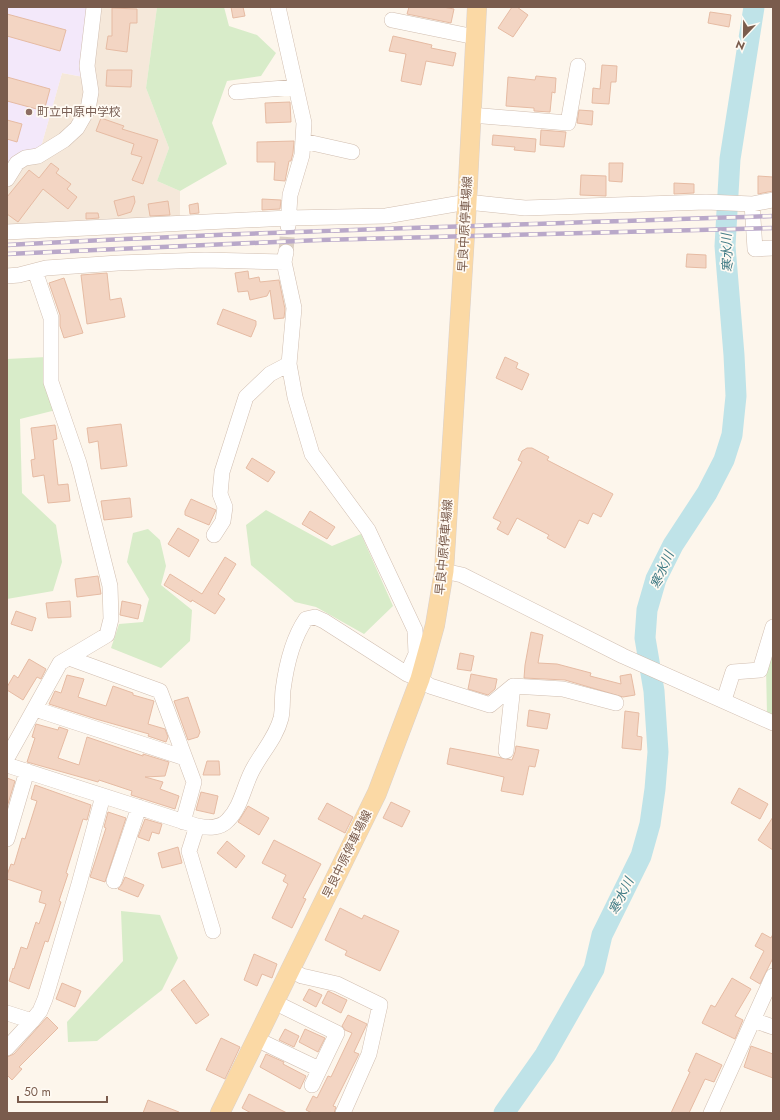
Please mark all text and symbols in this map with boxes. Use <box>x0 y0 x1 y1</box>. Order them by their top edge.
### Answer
north arrow <box>724 16 764 56</box>
text: N <box>733 36 747 54</box>
place label: 町立中原中学校 <box>37 103 121 121</box>
marker: 町立中原中学校 <box>24 107 34 117</box>
street label: 早良中原停車場線 <box>453 176 477 272</box>
water label: 寒水川 <box>717 231 737 273</box>
street label: 早良中原停車場線 <box>431 498 457 596</box>
water label: 寒水川 <box>646 547 679 592</box>
street label: 早良中原停車場線 <box>318 807 376 901</box>
water label: 寒水川 <box>604 873 639 918</box>
scale bar <box>18 1078 107 1104</box>
text: 50 m <box>24 1083 51 1101</box>

